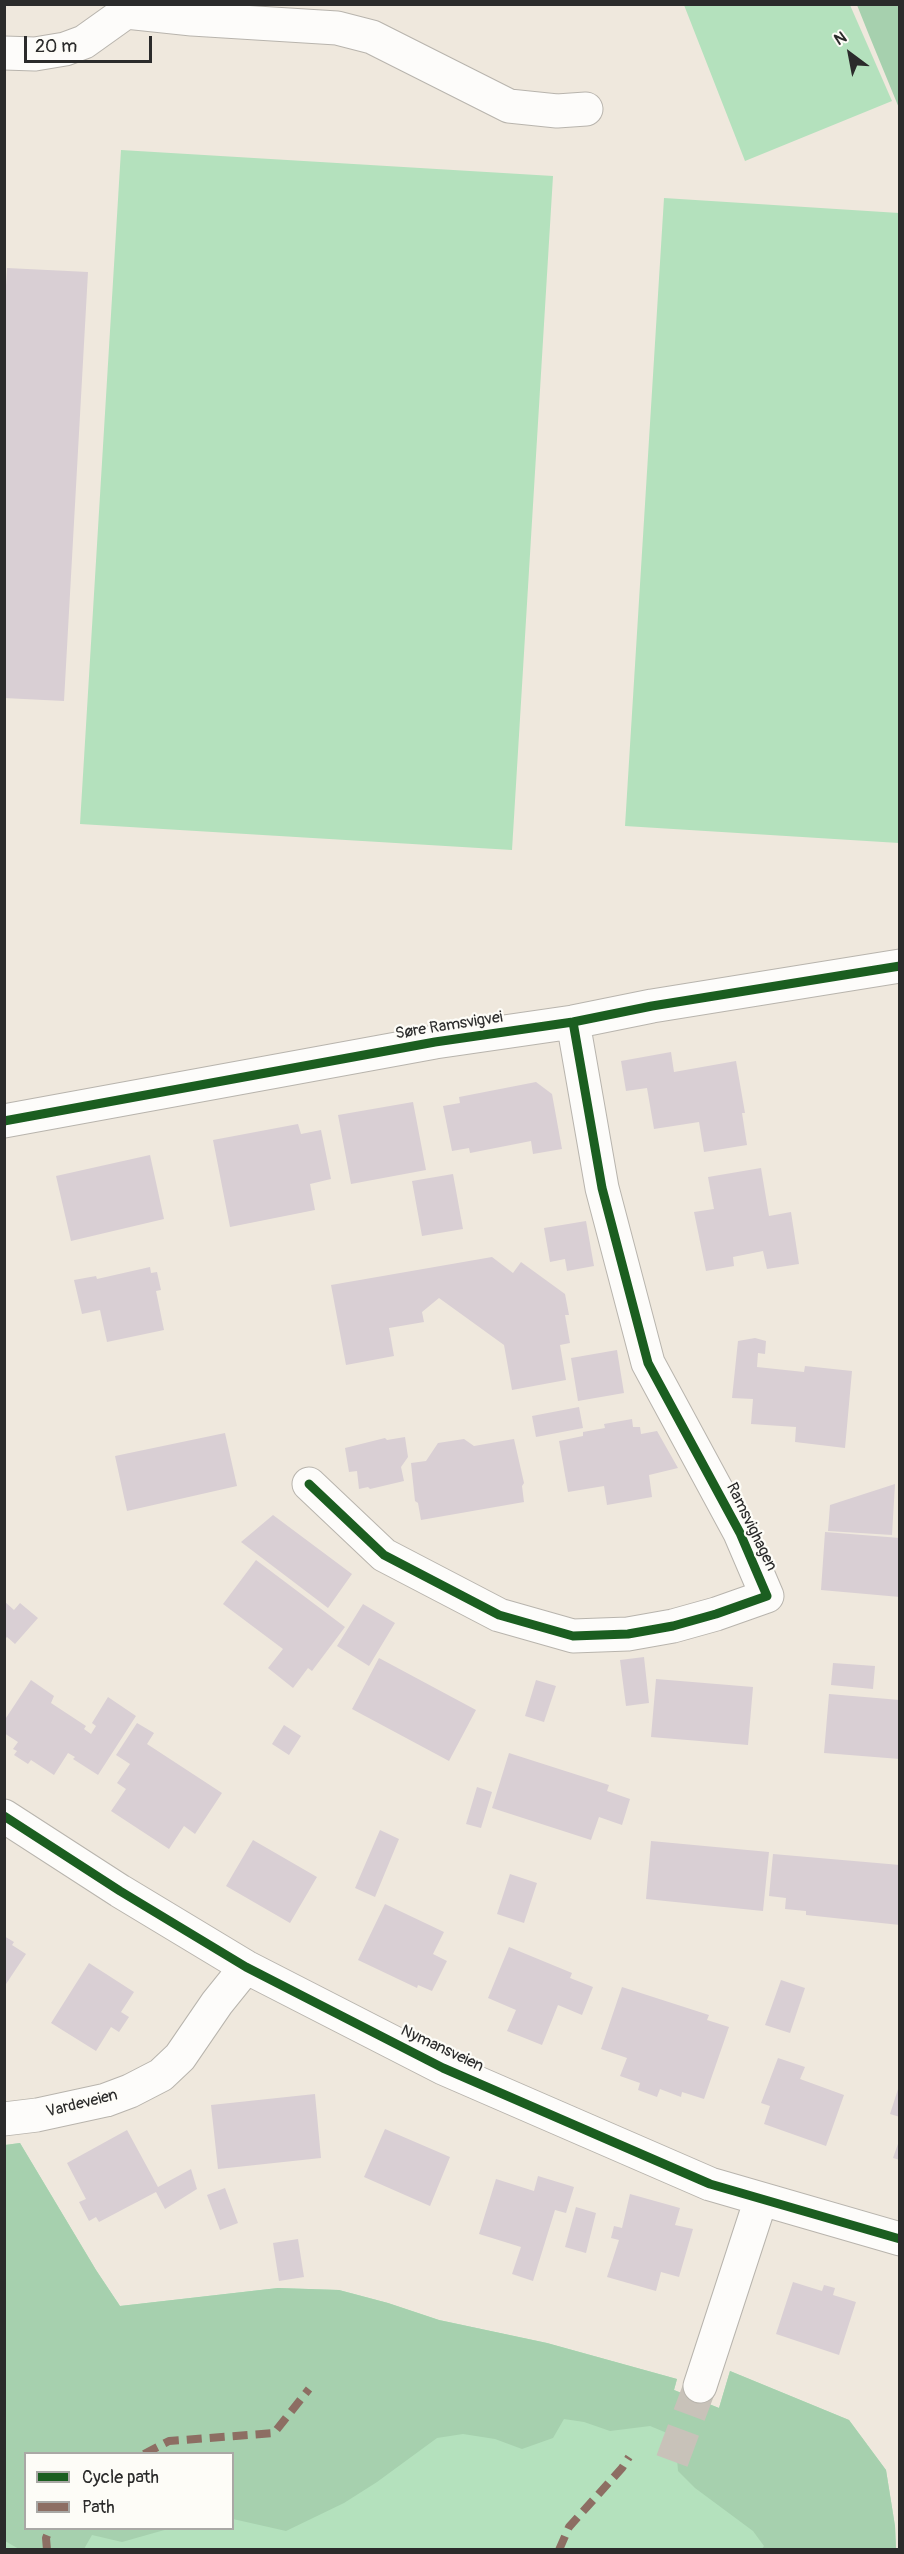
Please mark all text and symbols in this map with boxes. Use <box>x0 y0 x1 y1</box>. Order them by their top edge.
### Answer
scale bar <box>27 24 154 62</box>
north arrow <box>820 24 880 84</box>
text: N <box>831 27 850 50</box>
text: 20 m <box>35 35 77 58</box>
street label: Søre Ramsvigvei <box>394 1008 504 1044</box>
street label: Ramsvighagen <box>721 1480 781 1574</box>
street label: Nymansveien <box>397 2021 487 2077</box>
street label: Vardeveien <box>44 2086 120 2122</box>
legend <box>24 2452 234 2530</box>
text: Cycle path <box>82 2466 159 2489</box>
text: Path <box>82 2496 115 2519</box>

